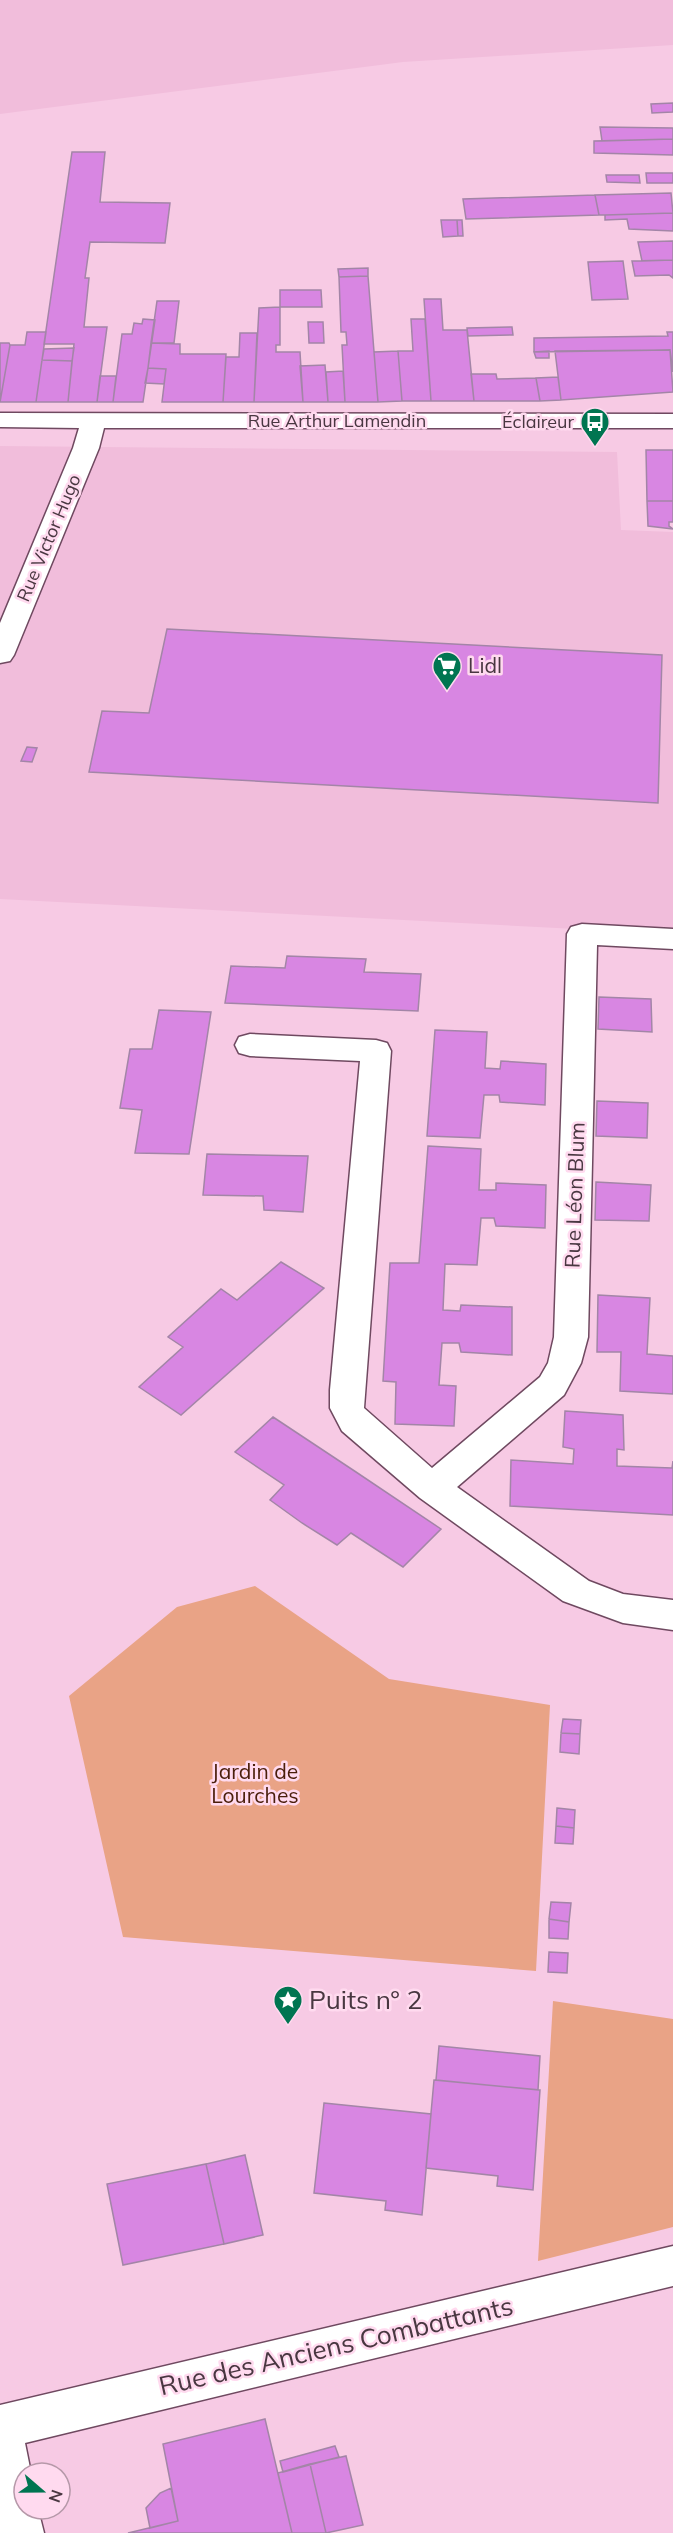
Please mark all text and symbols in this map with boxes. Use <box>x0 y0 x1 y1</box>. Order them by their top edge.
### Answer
bus stop icon: Éclaireur <box>579 406 611 448</box>
street label: Rue Arthur Lamendin <box>248 409 426 432</box>
place label: Éclaireur <box>502 410 574 433</box>
street label: Rue Victor Hugo <box>11 471 86 605</box>
supermarket icon: Lidl <box>431 650 463 692</box>
place label: Lidl <box>468 652 502 678</box>
street label: Rue Léon Blum <box>558 1122 590 1268</box>
park label: Jardin de Lourches <box>211 1758 299 1808</box>
place label: Puits n° 2 <box>309 1983 422 2016</box>
place icon: Puits n° 2 <box>272 1984 304 2026</box>
street label: Rue des Anciens Combattants <box>156 2289 516 2402</box>
north arrow <box>12 2461 72 2521</box>
text: N <box>45 2487 68 2505</box>

